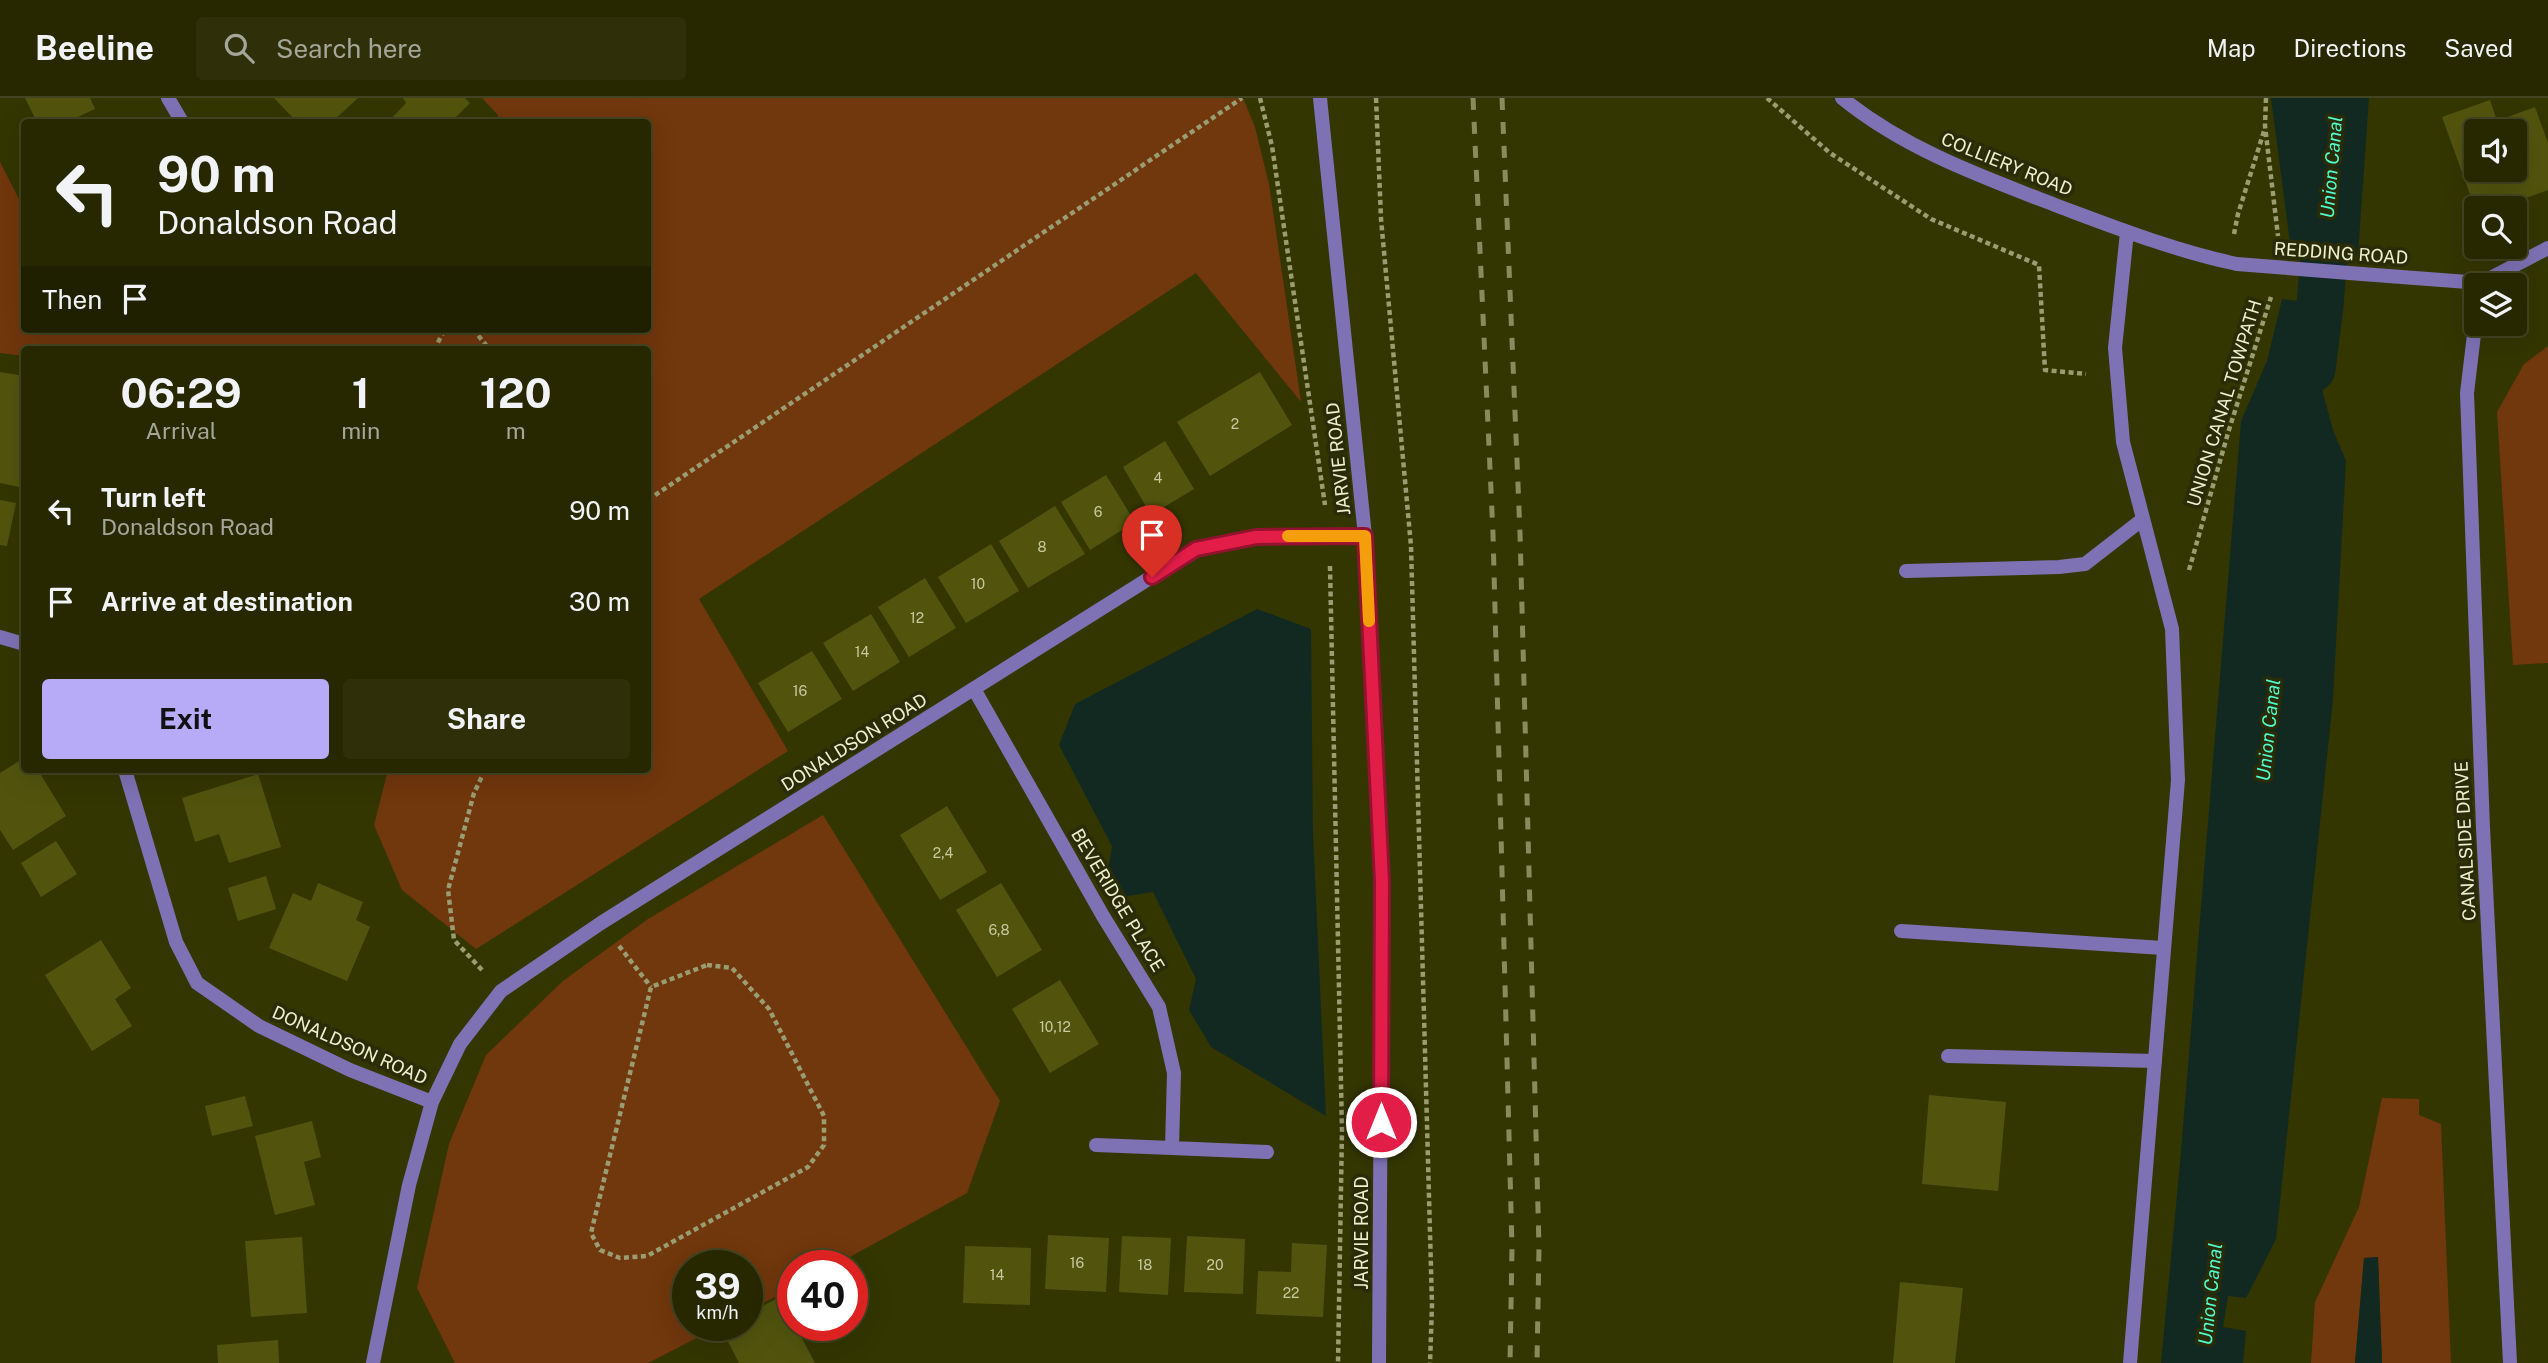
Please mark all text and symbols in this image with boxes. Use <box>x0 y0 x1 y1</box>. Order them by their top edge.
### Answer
search box <box>196 17 686 80</box>
text: Beeline <box>35 29 154 67</box>
icon: search <box>220 29 258 67</box>
text: Search here <box>276 33 422 64</box>
text: Map <box>2207 34 2256 62</box>
text: Directions <box>2294 34 2406 62</box>
text: Saved <box>2444 34 2513 62</box>
water label: Union Canal <box>2316 115 2346 219</box>
map controls <box>2464 119 2527 336</box>
button: sound <box>2464 119 2527 182</box>
street label: COLLIERY ROAD <box>1938 128 2076 200</box>
text: 90 m <box>157 145 276 203</box>
icon: left <box>42 147 133 238</box>
button: search <box>2464 196 2527 259</box>
text: Donaldson Road <box>157 204 398 241</box>
street label: REDDING ROAD <box>2273 238 2409 268</box>
button: layers <box>2464 273 2527 336</box>
icon: arrive <box>116 280 154 318</box>
text: Then <box>42 284 102 315</box>
street label: UNION CANAL TOWPATH <box>2182 297 2266 509</box>
text: 06:29 <box>121 368 242 417</box>
text: 1 <box>352 368 370 417</box>
text: 120 <box>480 368 551 417</box>
street label: JARVIE ROAD <box>1322 402 1354 516</box>
house number: 2 <box>1231 416 1239 432</box>
text: Arrival <box>146 417 217 444</box>
text: min <box>341 417 380 444</box>
text: m <box>506 417 526 444</box>
house number: 4 <box>1154 470 1163 486</box>
text: Turn left <box>101 482 206 513</box>
icon: left <box>42 492 80 530</box>
text: 90 m <box>569 495 630 526</box>
house number: 6 <box>1094 504 1103 520</box>
pin <box>1122 505 1182 577</box>
text: Donaldson Road <box>101 513 274 540</box>
icon: arrive <box>1133 516 1171 554</box>
house number: 8 <box>1037 539 1047 555</box>
house number: 10 <box>971 576 985 592</box>
icon: arrive <box>42 583 80 621</box>
text: Arrive at destination <box>101 586 353 617</box>
text: 30 m <box>569 586 630 617</box>
house number: 12 <box>910 610 924 626</box>
house number: 14 <box>855 644 869 660</box>
water label: Union Canal <box>2252 678 2284 782</box>
button: Exit <box>42 679 329 759</box>
button: Share <box>343 679 630 759</box>
house number: 16 <box>793 683 807 699</box>
street label: DONALDSON ROAD <box>777 689 931 795</box>
street label: CANALSIDE DRIVE <box>2450 761 2480 921</box>
street label: BEVERIDGE PLACE <box>1067 825 1169 975</box>
house number: 2,4 <box>933 845 953 861</box>
house number: 6,8 <box>988 922 1010 938</box>
street label: DONALDSON ROAD <box>269 1001 431 1089</box>
house number: 10,12 <box>1039 1019 1071 1035</box>
position arrow <box>1344 1085 1418 1159</box>
street label: JARVIE ROAD <box>1351 1176 1372 1290</box>
water label: Union Canal <box>2194 1242 2226 1346</box>
speed limit sign: 40 <box>777 1250 868 1341</box>
house number: 16 <box>1070 1255 1084 1271</box>
house number: 18 <box>1138 1257 1152 1273</box>
house number: 20 <box>1207 1257 1223 1273</box>
text: 39 <box>694 1266 741 1307</box>
house number: 14 <box>990 1267 1004 1283</box>
house number: 22 <box>1283 1285 1299 1301</box>
text: km/h <box>696 1302 739 1323</box>

